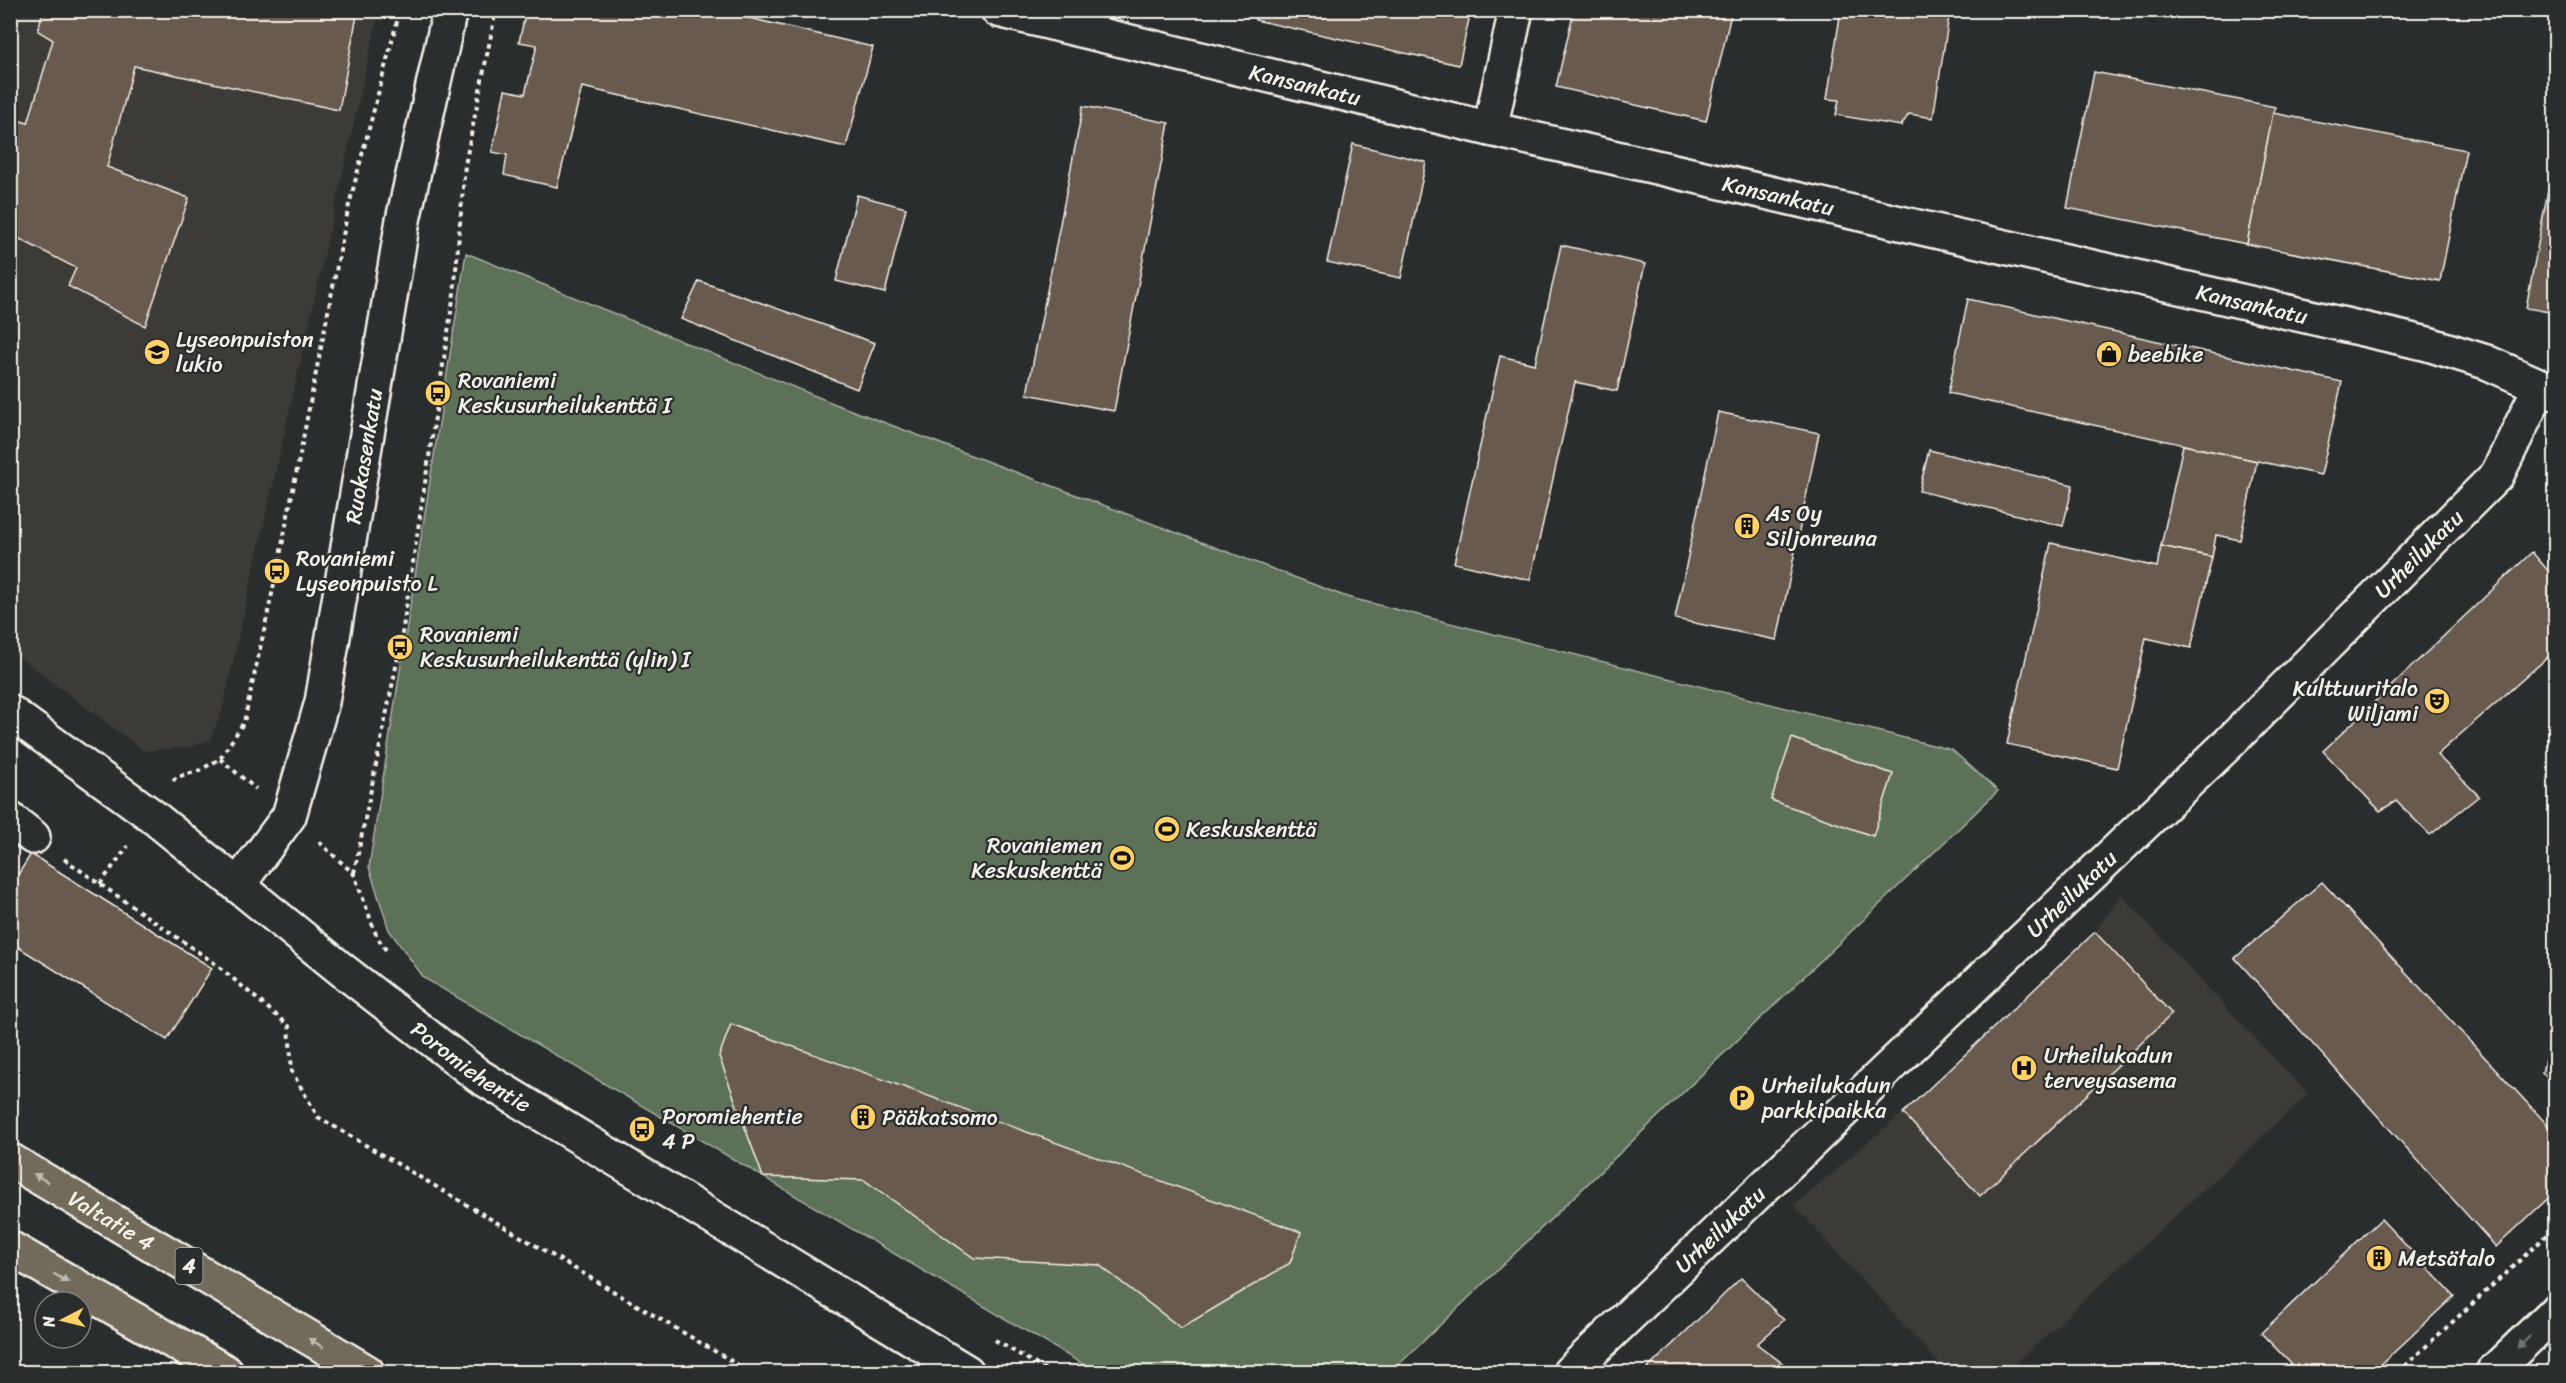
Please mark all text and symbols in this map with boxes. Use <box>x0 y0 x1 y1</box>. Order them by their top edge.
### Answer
street label: Kansankatu <box>1245 52 1365 117</box>
street label: Kansankatu <box>1719 163 1838 227</box>
street label: Kansankatu <box>2192 272 2312 335</box>
place label: Lyseonpuiston lukio <box>176 320 314 384</box>
place label: beebike <box>2128 335 2204 374</box>
school or university icon: Lyseonpuiston lukio <box>142 337 172 367</box>
shop icon: beebike <box>2094 339 2124 369</box>
place label: Rovaniemi Keskusurheilukenttä I <box>458 361 673 425</box>
bus stop icon: Rovaniemi Keskusurheilukenttä I <box>423 378 453 408</box>
street label: Ruokasenkatu <box>333 385 394 527</box>
place label: As Oy Siljonreuna <box>1765 494 1878 558</box>
street label: Urheilukatu <box>2364 499 2473 608</box>
building icon: As Oy Siljonreuna <box>1732 511 1762 541</box>
place label: Rovaniemi Lyseonpuisto L <box>296 539 438 603</box>
bus stop icon: Rovaniemi Lyseonpuisto L <box>262 556 292 586</box>
place label: Rovaniemi Keskusurheilukenttä (ylin) I <box>420 615 692 679</box>
bus stop icon: Rovaniemi Keskusurheilukenttä (ylin) I <box>385 632 415 662</box>
place label: Kulttuuritalo Wiljami <box>2293 669 2419 733</box>
theatre icon: Kulttuuritalo Wiljami <box>2422 686 2452 716</box>
place label: Keskuskenttä <box>1186 810 1318 849</box>
sports icon: Keskuskenttä <box>1152 814 1182 844</box>
place label: Rovaniemen Keskuskenttä <box>971 826 1103 890</box>
street label: Urheilukatu <box>2016 840 2126 947</box>
sports icon: Rovaniemen Keskuskenttä <box>1107 843 1137 873</box>
street label: Poromiehentie <box>402 1010 539 1123</box>
place label: Urheilukadun terveysasema <box>2044 1036 2177 1100</box>
hospital icon: Urheilukadun terveysasema <box>2009 1053 2039 1083</box>
place label: Urheilukadun parkkipaikka <box>1761 1066 1891 1130</box>
parking icon: Urheilukadun parkkipaikka <box>1727 1083 1757 1113</box>
place label: Poromiehentie 4 P <box>662 1097 803 1161</box>
place label: Pääkatsomo <box>882 1098 998 1137</box>
building icon: Pääkatsomo <box>848 1102 878 1132</box>
bus stop icon: Poromiehentie 4 P <box>627 1114 657 1144</box>
one-way arrow <box>32 1173 49 1183</box>
street label: Urheilukatu <box>1665 1175 1775 1283</box>
street label: Valtatie 4 <box>61 1179 163 1261</box>
place label: Metsätalo <box>2398 1239 2495 1278</box>
building icon: Metsätalo <box>2364 1243 2394 1273</box>
road number: 4 <box>176 1248 202 1284</box>
one-way arrow <box>53 1272 69 1283</box>
north arrow <box>33 1290 93 1350</box>
text: N <box>33 1314 64 1330</box>
one-way arrow <box>2518 1334 2532 1348</box>
one-way arrow <box>308 1337 324 1348</box>

